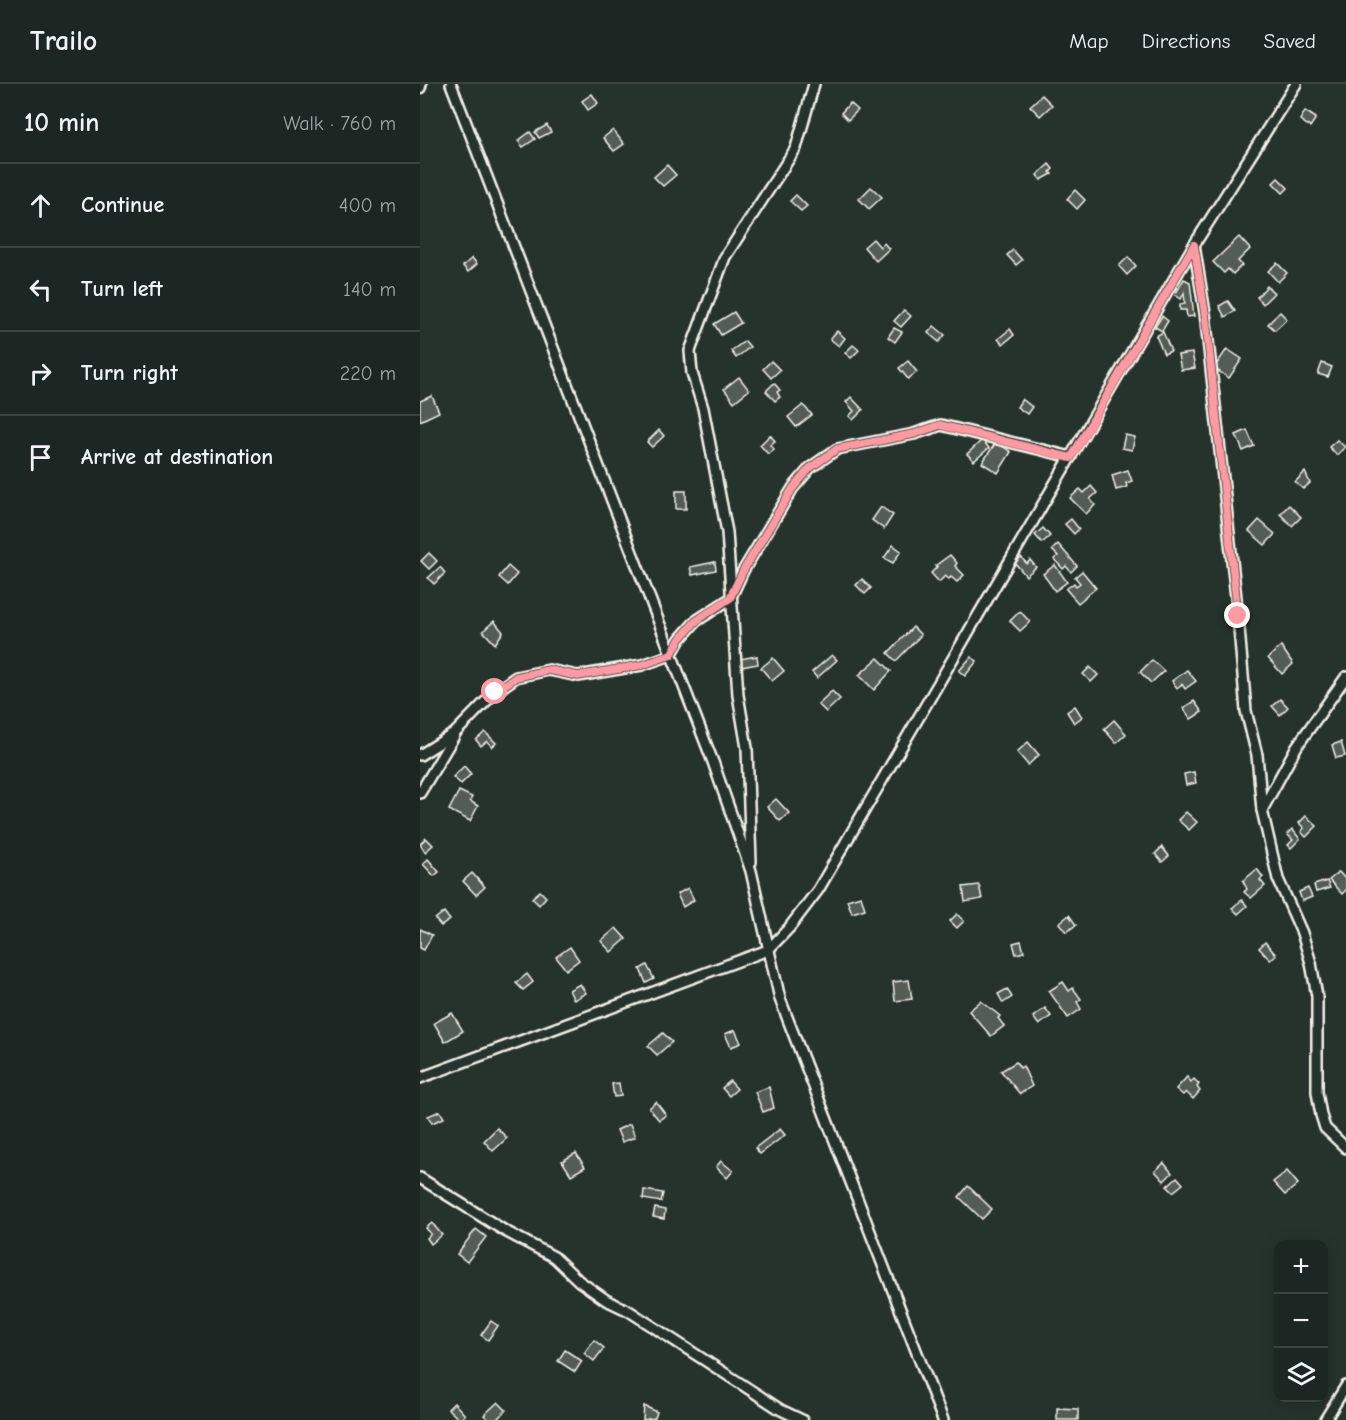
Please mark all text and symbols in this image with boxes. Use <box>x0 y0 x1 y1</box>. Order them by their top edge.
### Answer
text: Trailo <box>30 25 97 57</box>
text: Map <box>1069 29 1109 53</box>
text: Directions <box>1142 29 1231 53</box>
text: Saved <box>1264 29 1316 53</box>
text: 10 min <box>24 108 99 138</box>
text: Walk · 760 m <box>283 112 396 135</box>
icon: ahead <box>24 189 57 222</box>
text: Continue <box>81 192 164 218</box>
text: 400 m <box>339 194 396 217</box>
icon: left <box>24 273 57 306</box>
text: Turn left <box>81 276 163 302</box>
text: 140 m <box>343 278 396 301</box>
icon: right <box>24 357 57 390</box>
text: Turn right <box>81 360 178 386</box>
text: 220 m <box>340 362 396 385</box>
icon: arrive <box>24 441 57 474</box>
text: Arrive at destination <box>81 444 273 470</box>
route end <box>1224 602 1250 628</box>
route start <box>481 678 507 704</box>
map controls <box>1274 1240 1328 1402</box>
button: + <box>1274 1240 1328 1294</box>
button: − <box>1274 1294 1328 1348</box>
button: layers <box>1274 1348 1328 1402</box>

